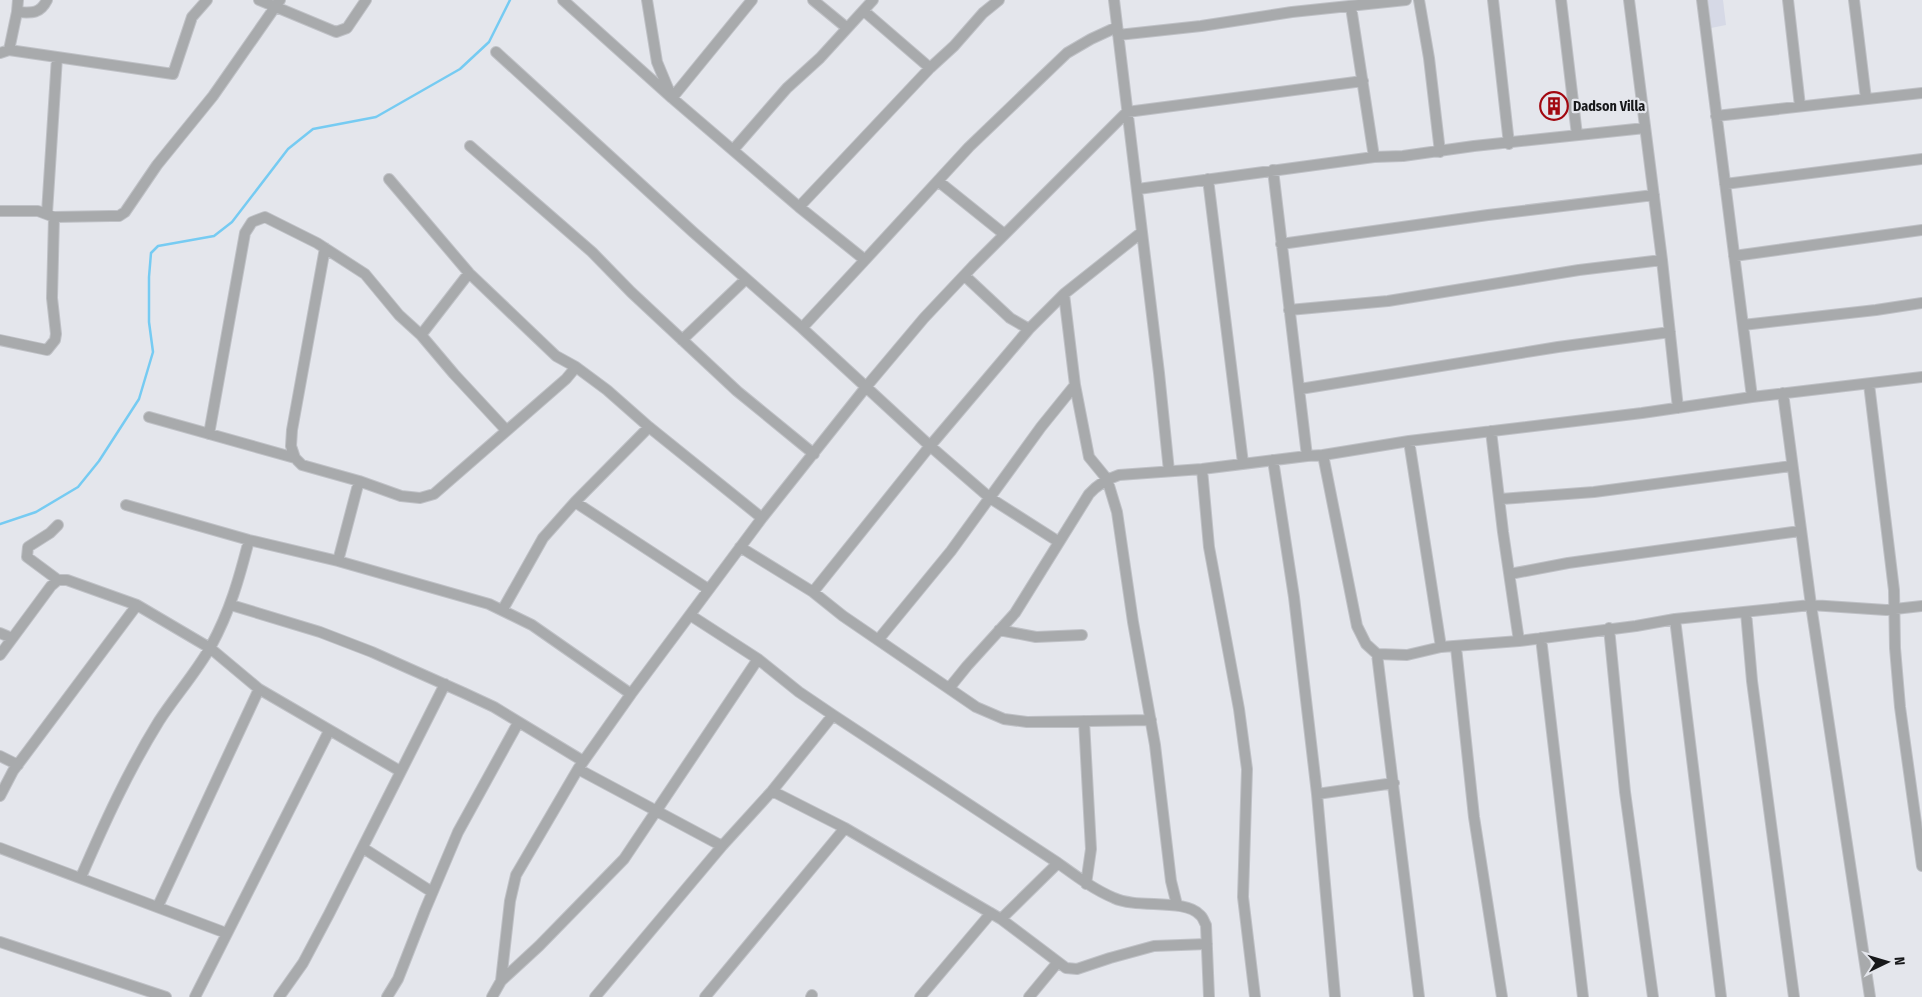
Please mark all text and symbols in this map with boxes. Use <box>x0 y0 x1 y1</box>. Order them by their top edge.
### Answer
building icon: Dadson Villa <box>1539 91 1569 121</box>
place label: Dadson Villa <box>1573 98 1645 115</box>
north arrow <box>1862 937 1912 987</box>
text: N <box>1891 956 1908 966</box>

